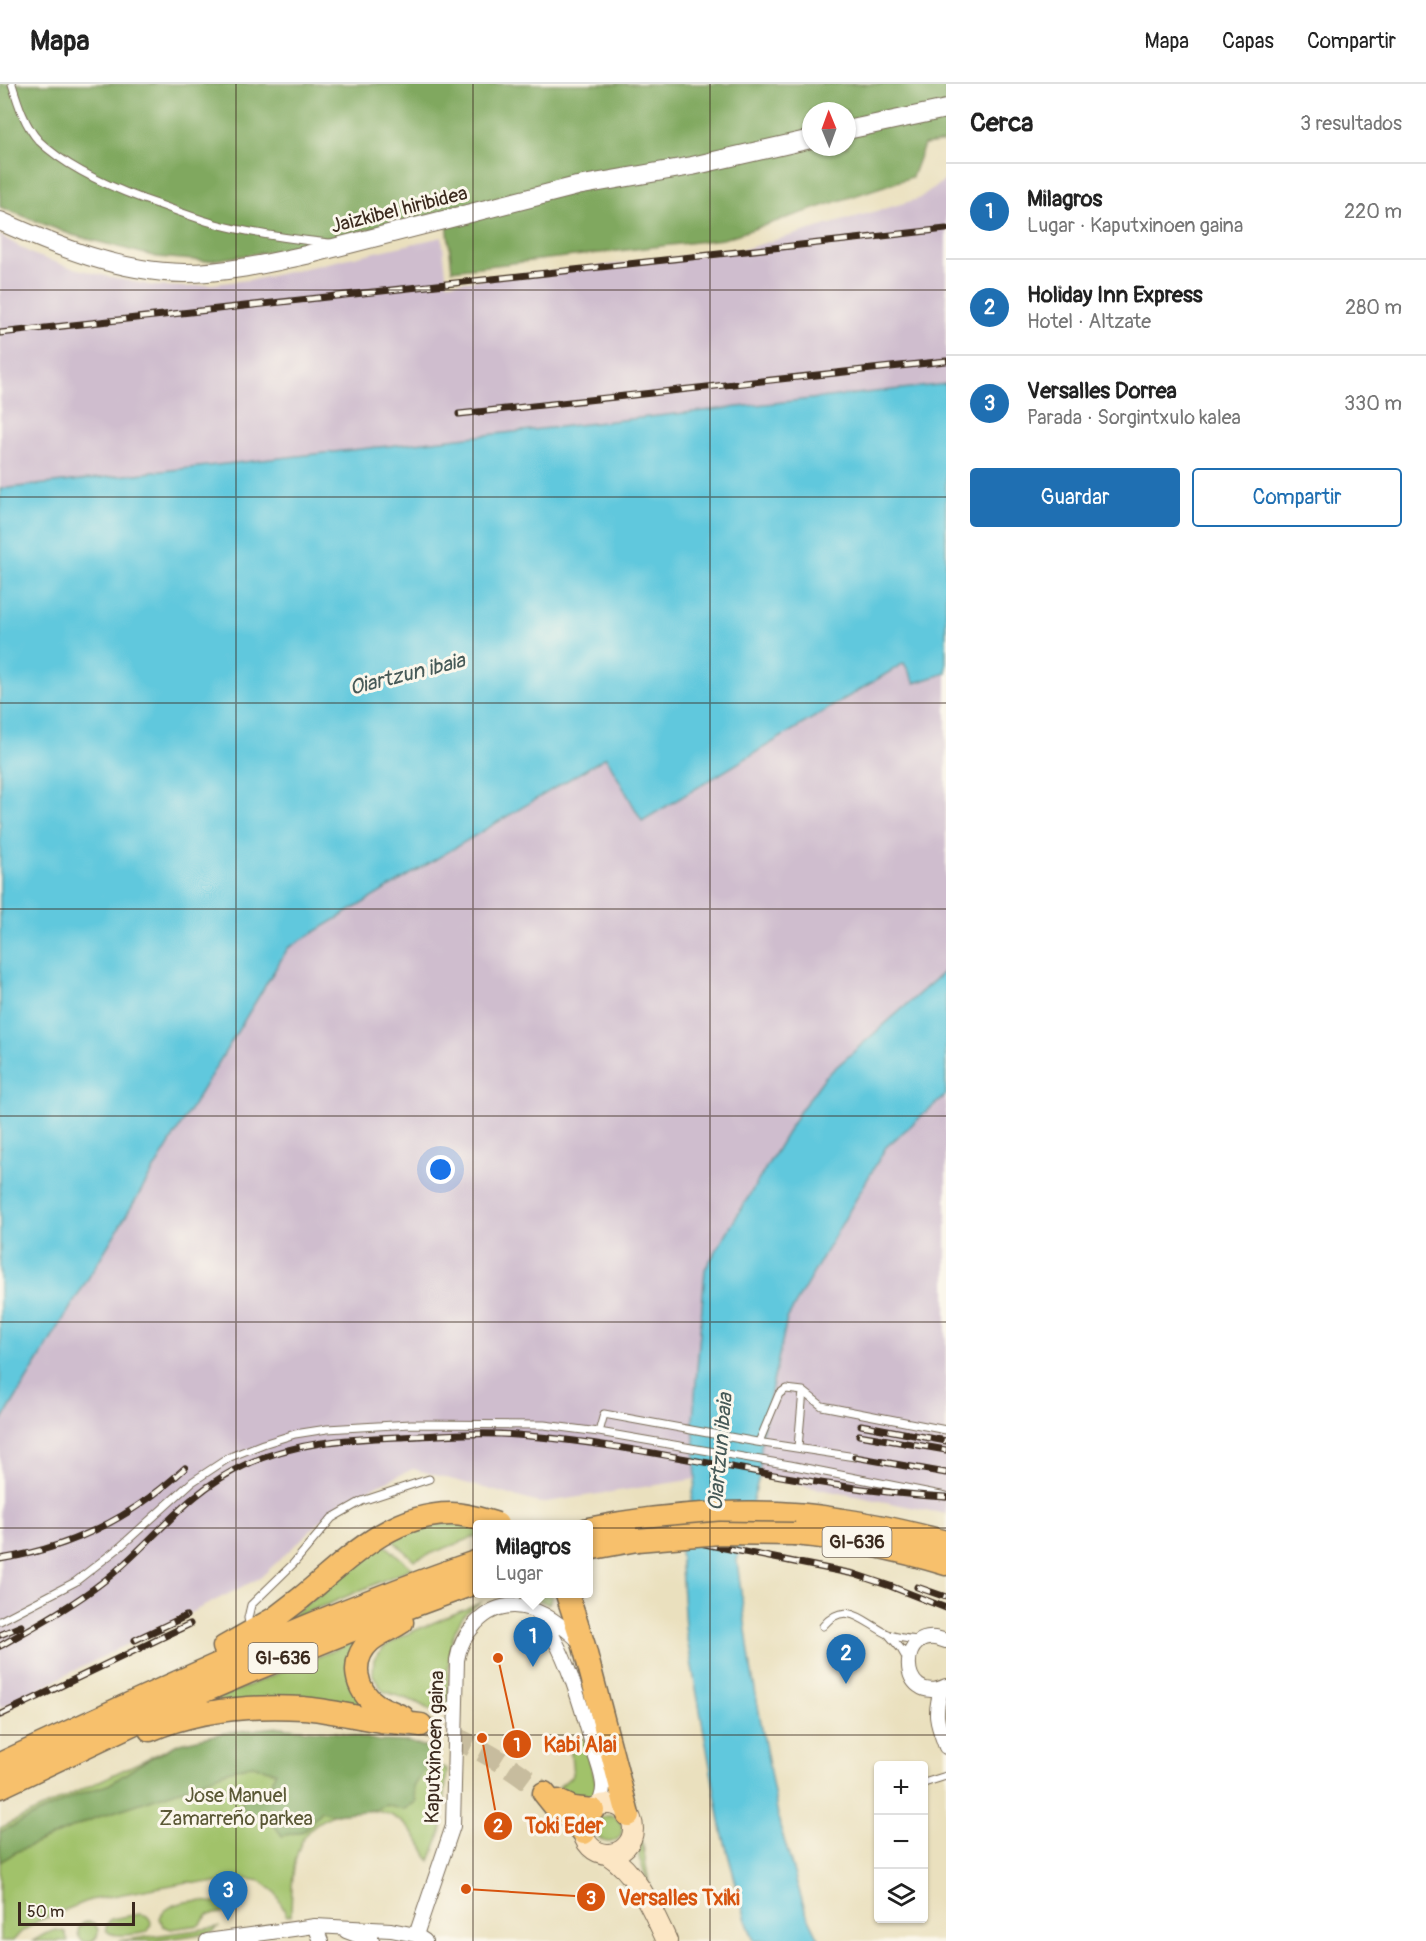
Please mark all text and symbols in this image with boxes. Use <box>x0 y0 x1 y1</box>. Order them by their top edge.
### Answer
text: Mapa <box>30 24 89 59</box>
text: Mapa <box>1145 28 1189 55</box>
text: Capas <box>1222 28 1274 55</box>
text: Compartir <box>1307 28 1396 55</box>
north arrow <box>802 102 856 156</box>
text: Cerca <box>970 107 1033 139</box>
text: 3 resultados <box>1300 111 1402 136</box>
street label: Jaizkibel hiribidea <box>328 180 470 239</box>
text: Milagros <box>1027 185 1102 213</box>
text: 1 <box>986 199 993 224</box>
text: 220 m <box>1344 199 1402 224</box>
text: Lugar · Kaputxinoen gaina <box>1027 213 1243 238</box>
text: Holiday Inn Express <box>1027 281 1203 309</box>
text: 2 <box>984 295 995 320</box>
text: 280 m <box>1345 295 1402 320</box>
text: Hotel · Altzate <box>1027 309 1151 334</box>
text: Versalles Dorrea <box>1027 377 1177 405</box>
text: 3 <box>984 391 995 416</box>
text: 330 m <box>1344 391 1402 416</box>
text: Parada · Sorgintxulo kalea <box>1027 405 1241 430</box>
button: Guardar <box>970 468 1180 527</box>
button: Compartir <box>1192 468 1402 527</box>
water label: Oiartzun ibaia <box>347 647 469 702</box>
your location <box>426 1155 455 1184</box>
water label: Oiartzun ibaia <box>702 1391 739 1512</box>
popup <box>473 1520 593 1598</box>
road number: GI-636 <box>822 1527 892 1557</box>
text: Milagros <box>495 1533 571 1561</box>
text: Lugar <box>495 1561 543 1586</box>
pin: 1 <box>514 1618 552 1667</box>
pin: 2 <box>826 1634 866 1684</box>
road number: GI-636 <box>248 1643 318 1673</box>
street label: Kaputxinoen gaina <box>419 1670 450 1824</box>
callout: Kabi Alai <box>502 1725 629 1764</box>
text: Kabi Alai <box>543 1732 617 1759</box>
text: 1 <box>513 1734 521 1757</box>
map controls <box>874 1761 928 1923</box>
button: + <box>874 1761 928 1815</box>
park label: Jose Manuel Zamarreño parkea <box>159 1783 313 1831</box>
callout: Toki Eder <box>483 1806 616 1845</box>
text: Toki Eder <box>524 1813 604 1840</box>
text: 2 <box>493 1815 503 1838</box>
button: − <box>874 1815 928 1869</box>
button: layers <box>874 1869 928 1923</box>
pin: 3 <box>208 1872 248 1921</box>
callout: Versalles Txiki <box>576 1878 752 1917</box>
text: Versalles Txiki <box>618 1885 740 1912</box>
text: 3 <box>586 1887 596 1910</box>
scale bar <box>18 1899 135 1926</box>
text: 50 m <box>27 1902 64 1922</box>

